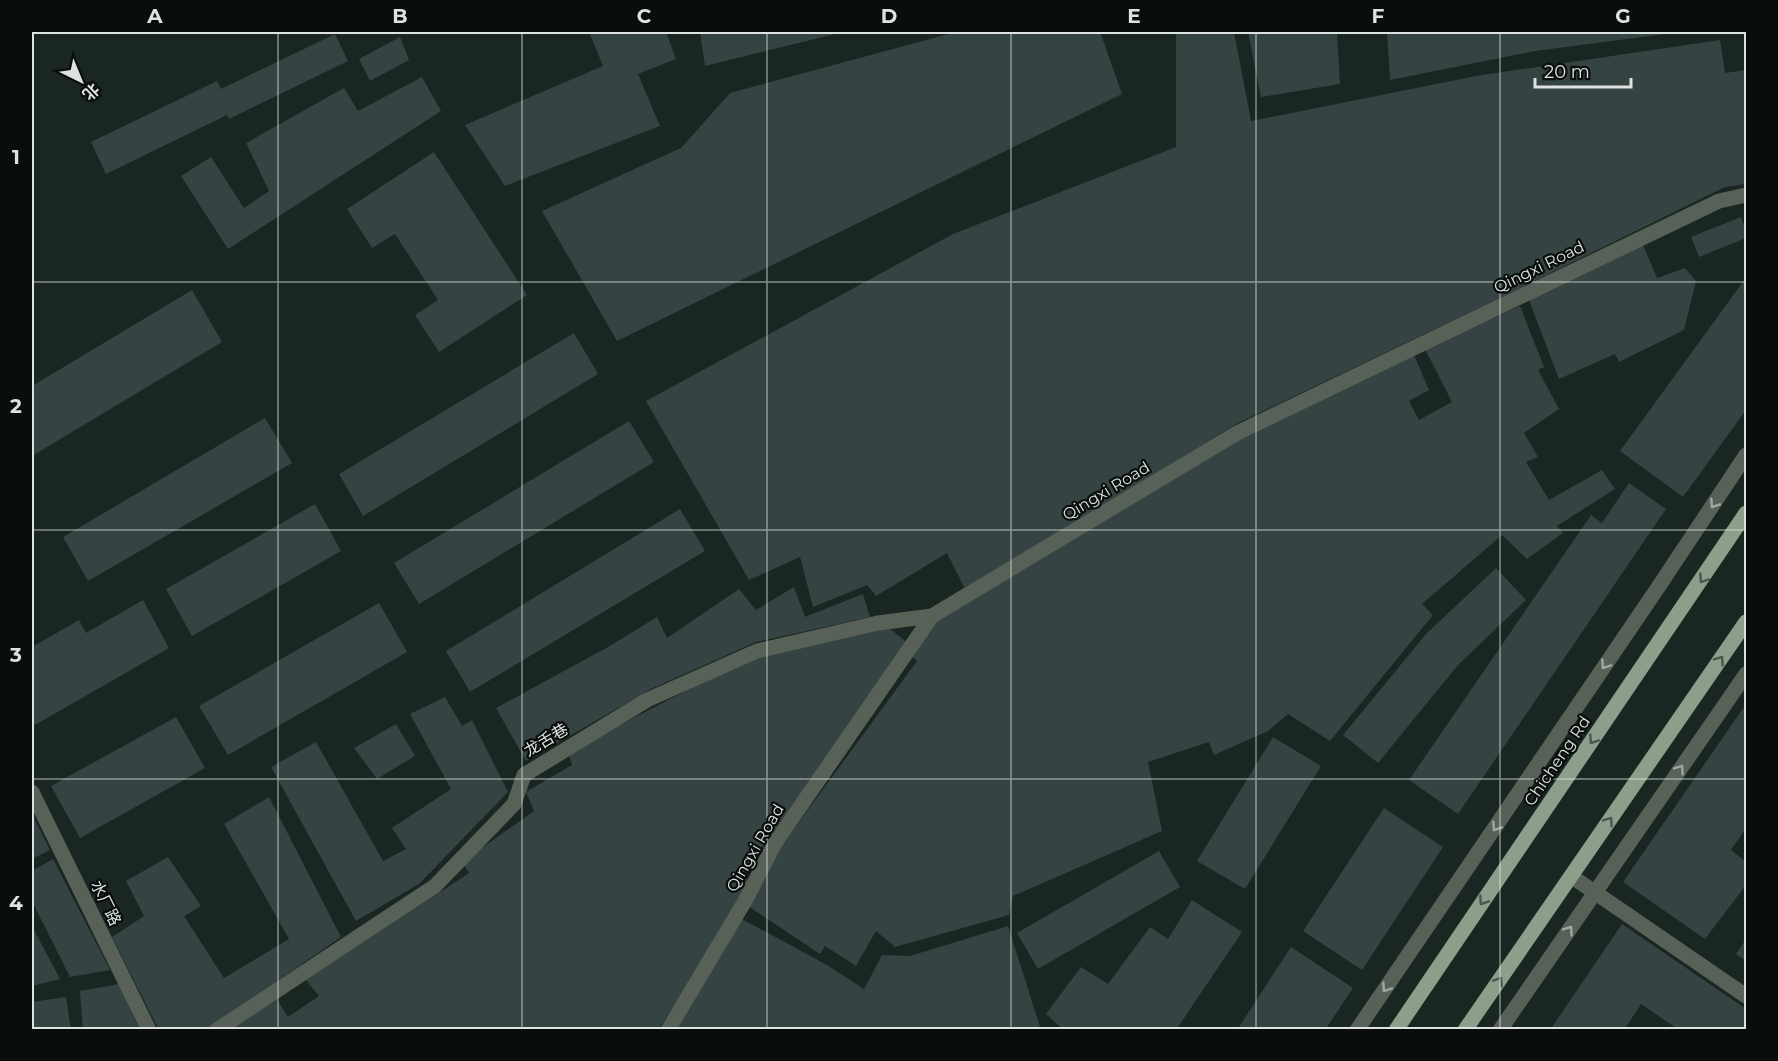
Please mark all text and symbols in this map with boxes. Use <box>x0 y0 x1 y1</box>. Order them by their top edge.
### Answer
text: A <box>146 4 163 28</box>
text: B <box>392 4 408 28</box>
text: C <box>637 4 652 28</box>
text: D <box>881 4 897 28</box>
text: E <box>1127 4 1141 28</box>
text: F <box>1372 4 1385 28</box>
text: G <box>1615 4 1631 28</box>
north arrow <box>51 51 111 111</box>
scale bar <box>1535 51 1631 89</box>
text: 20 m <box>1544 61 1590 83</box>
text: 北 <box>79 79 103 104</box>
text: 1 <box>12 145 20 169</box>
street label: Qingxi Road <box>1491 237 1587 297</box>
text: 2 <box>10 394 22 418</box>
street label: Qingxi Road <box>1059 458 1153 524</box>
one-way arrow <box>1710 497 1721 508</box>
one-way arrow <box>1698 573 1710 583</box>
text: 3 <box>9 643 22 667</box>
one-way arrow <box>1713 656 1724 667</box>
one-way arrow <box>1601 659 1612 670</box>
street label: Chicheng Rd <box>1520 712 1594 810</box>
street label: 龙舌巷 <box>521 719 571 761</box>
one-way arrow <box>1589 734 1600 745</box>
one-way arrow <box>1673 765 1684 776</box>
street label: Qingxi Road <box>722 801 788 895</box>
one-way arrow <box>1602 816 1613 827</box>
one-way arrow <box>1492 820 1503 831</box>
street label: 水厂路 <box>87 877 125 929</box>
text: 4 <box>9 891 23 915</box>
one-way arrow <box>1479 895 1490 906</box>
one-way arrow <box>1562 925 1573 936</box>
one-way arrow <box>1491 977 1502 988</box>
one-way arrow <box>1382 981 1393 992</box>

